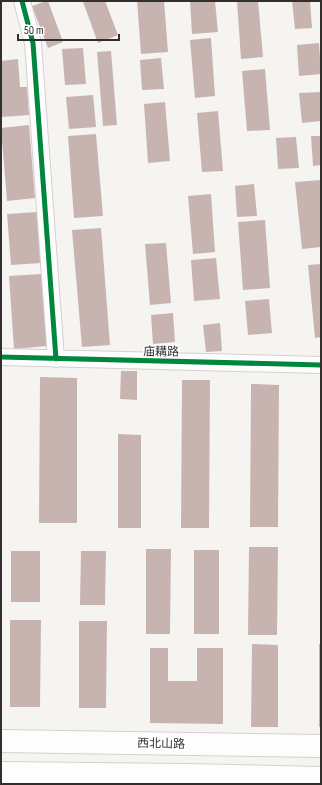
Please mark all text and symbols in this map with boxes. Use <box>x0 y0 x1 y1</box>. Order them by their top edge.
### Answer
scale bar <box>18 16 119 42</box>
text: 50 m <box>24 23 44 38</box>
street label: 庙耩路 <box>143 344 179 360</box>
street label: 西北山路 <box>137 736 185 752</box>

